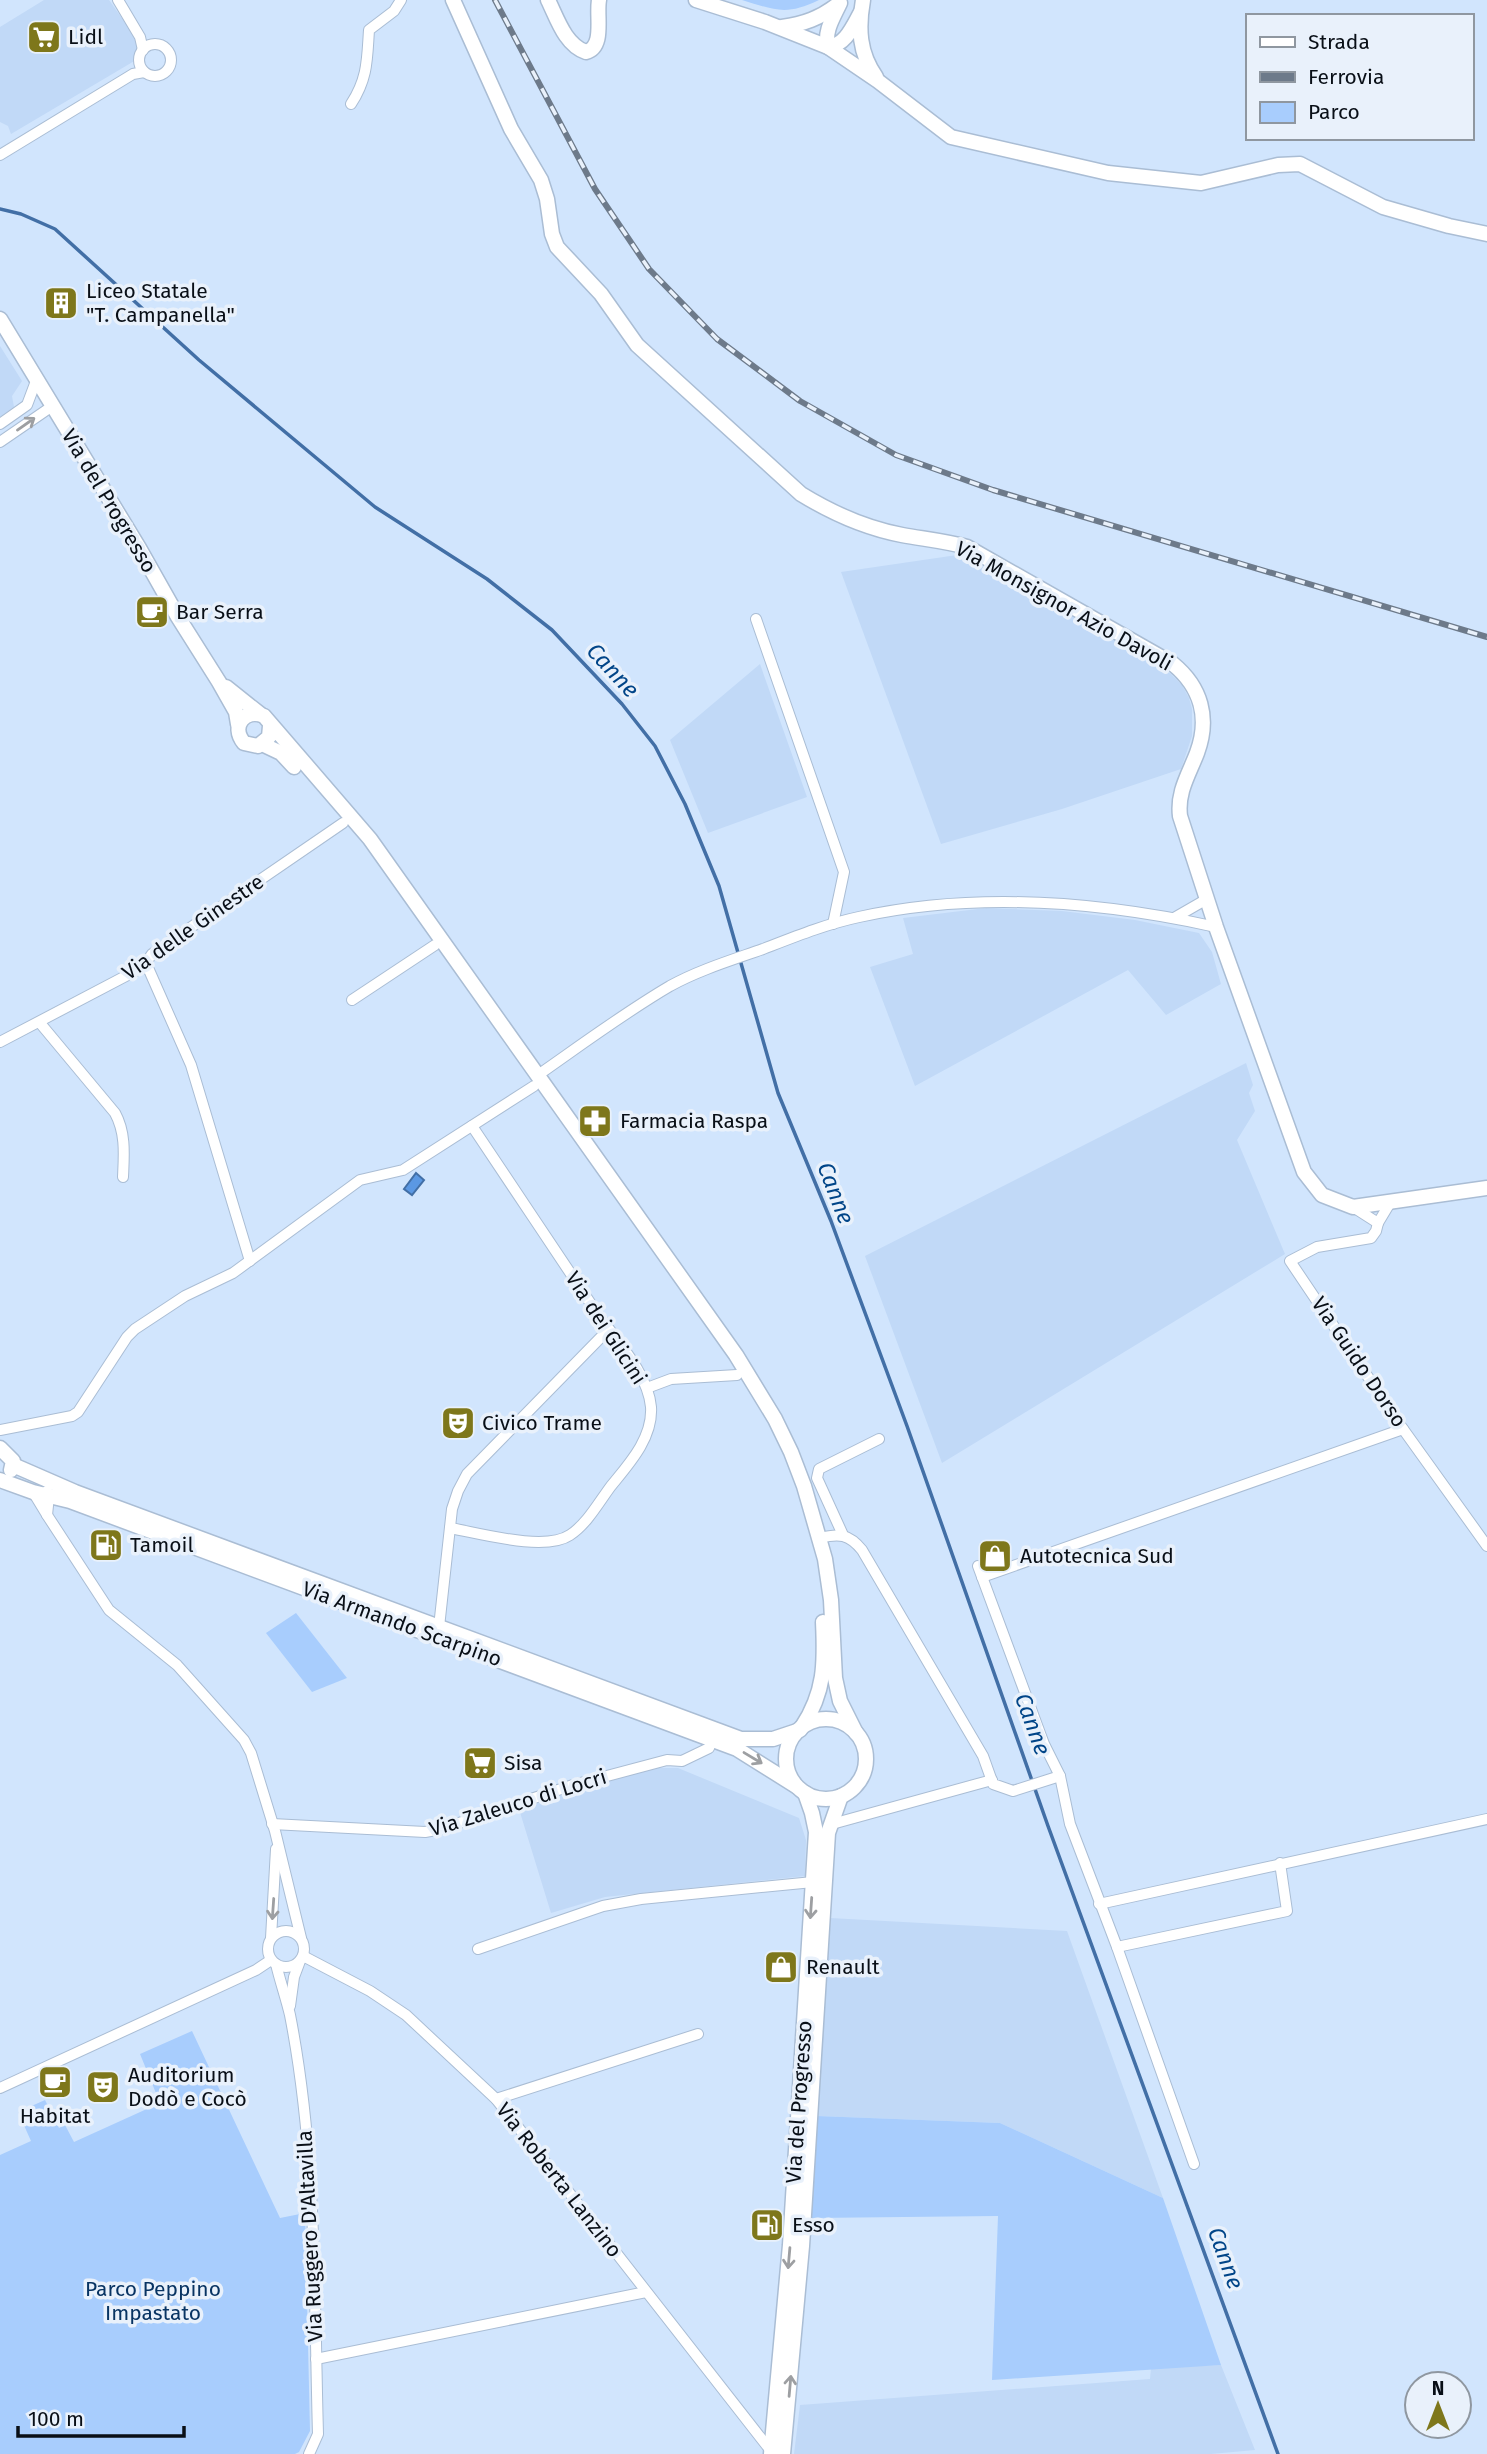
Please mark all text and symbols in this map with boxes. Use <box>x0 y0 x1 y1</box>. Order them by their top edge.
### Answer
legend <box>1246 14 1473 140</box>
supermarket icon: Lidl <box>25 18 63 56</box>
place label: Lidl <box>68 24 103 50</box>
text: Strada <box>1308 29 1370 55</box>
text: Ferrovia <box>1308 64 1384 90</box>
text: Parco <box>1308 99 1360 125</box>
place label: Liceo Statale "T. Campanella" <box>86 278 235 328</box>
building icon: Liceo Statale "T. Campanella" <box>42 284 80 322</box>
one-way arrow <box>15 417 35 431</box>
street label: Via del Progresso <box>56 424 162 578</box>
street label: Via Monsignor Azio Davoli <box>951 535 1177 677</box>
cafe icon: Bar Serra <box>133 593 171 631</box>
place label: Bar Serra <box>176 599 264 625</box>
water label: Canne <box>581 637 645 703</box>
street label: Via delle Ginestre <box>117 868 269 986</box>
pharmacy icon: Farmacia Raspa <box>576 1102 614 1140</box>
place label: Farmacia Raspa <box>620 1108 768 1134</box>
water label: Canne <box>811 1158 861 1228</box>
street label: Via dei Glicini <box>560 1267 652 1389</box>
street label: Via Guido Dorso <box>1306 1292 1412 1432</box>
theatre icon: Civico Trame <box>439 1404 477 1442</box>
place label: Civico Trame <box>482 1410 602 1436</box>
fuel station icon: Tamoil <box>87 1526 125 1564</box>
place label: Tamoil <box>130 1532 194 1558</box>
shop icon: Autotecnica Sud <box>976 1537 1014 1575</box>
place label: Autotecnica Sud <box>1020 1543 1174 1569</box>
street label: Via Armando Scarpino <box>299 1576 505 1672</box>
water label: Canne <box>1009 1689 1057 1759</box>
supermarket icon: Sisa <box>461 1744 499 1782</box>
place label: Sisa <box>504 1750 542 1776</box>
one-way arrow <box>742 1751 762 1765</box>
street label: Via Zaleuco di Locri <box>426 1764 610 1842</box>
one-way arrow <box>266 1897 279 1920</box>
one-way arrow <box>804 1897 817 1919</box>
shop icon: Renault <box>762 1948 800 1986</box>
place label: Renault <box>806 1954 880 1980</box>
street label: Via del Progresso <box>780 2020 818 2184</box>
place label: Auditorium Dodò e Cocò <box>128 2062 247 2112</box>
cafe icon: Habitat <box>36 2063 74 2101</box>
theatre icon: Auditorium Dodò e Cocò <box>84 2068 122 2106</box>
street label: Via Roberta Lanzino <box>490 2097 628 2263</box>
place label: Habitat <box>20 2103 91 2129</box>
street label: Via Ruggero D'Altavilla <box>291 2130 329 2342</box>
fuel station icon: Esso <box>748 2206 786 2244</box>
place label: Esso <box>792 2212 835 2238</box>
water label: Canne <box>1202 2223 1250 2293</box>
one-way arrow <box>782 2246 795 2268</box>
park label: Parco Peppino Impastato <box>85 2276 221 2326</box>
north arrow <box>1403 2370 1473 2440</box>
one-way arrow <box>784 2375 797 2398</box>
text: N <box>1432 2377 1444 2400</box>
scale bar <box>18 2394 184 2438</box>
text: 100 m <box>28 2406 84 2432</box>

